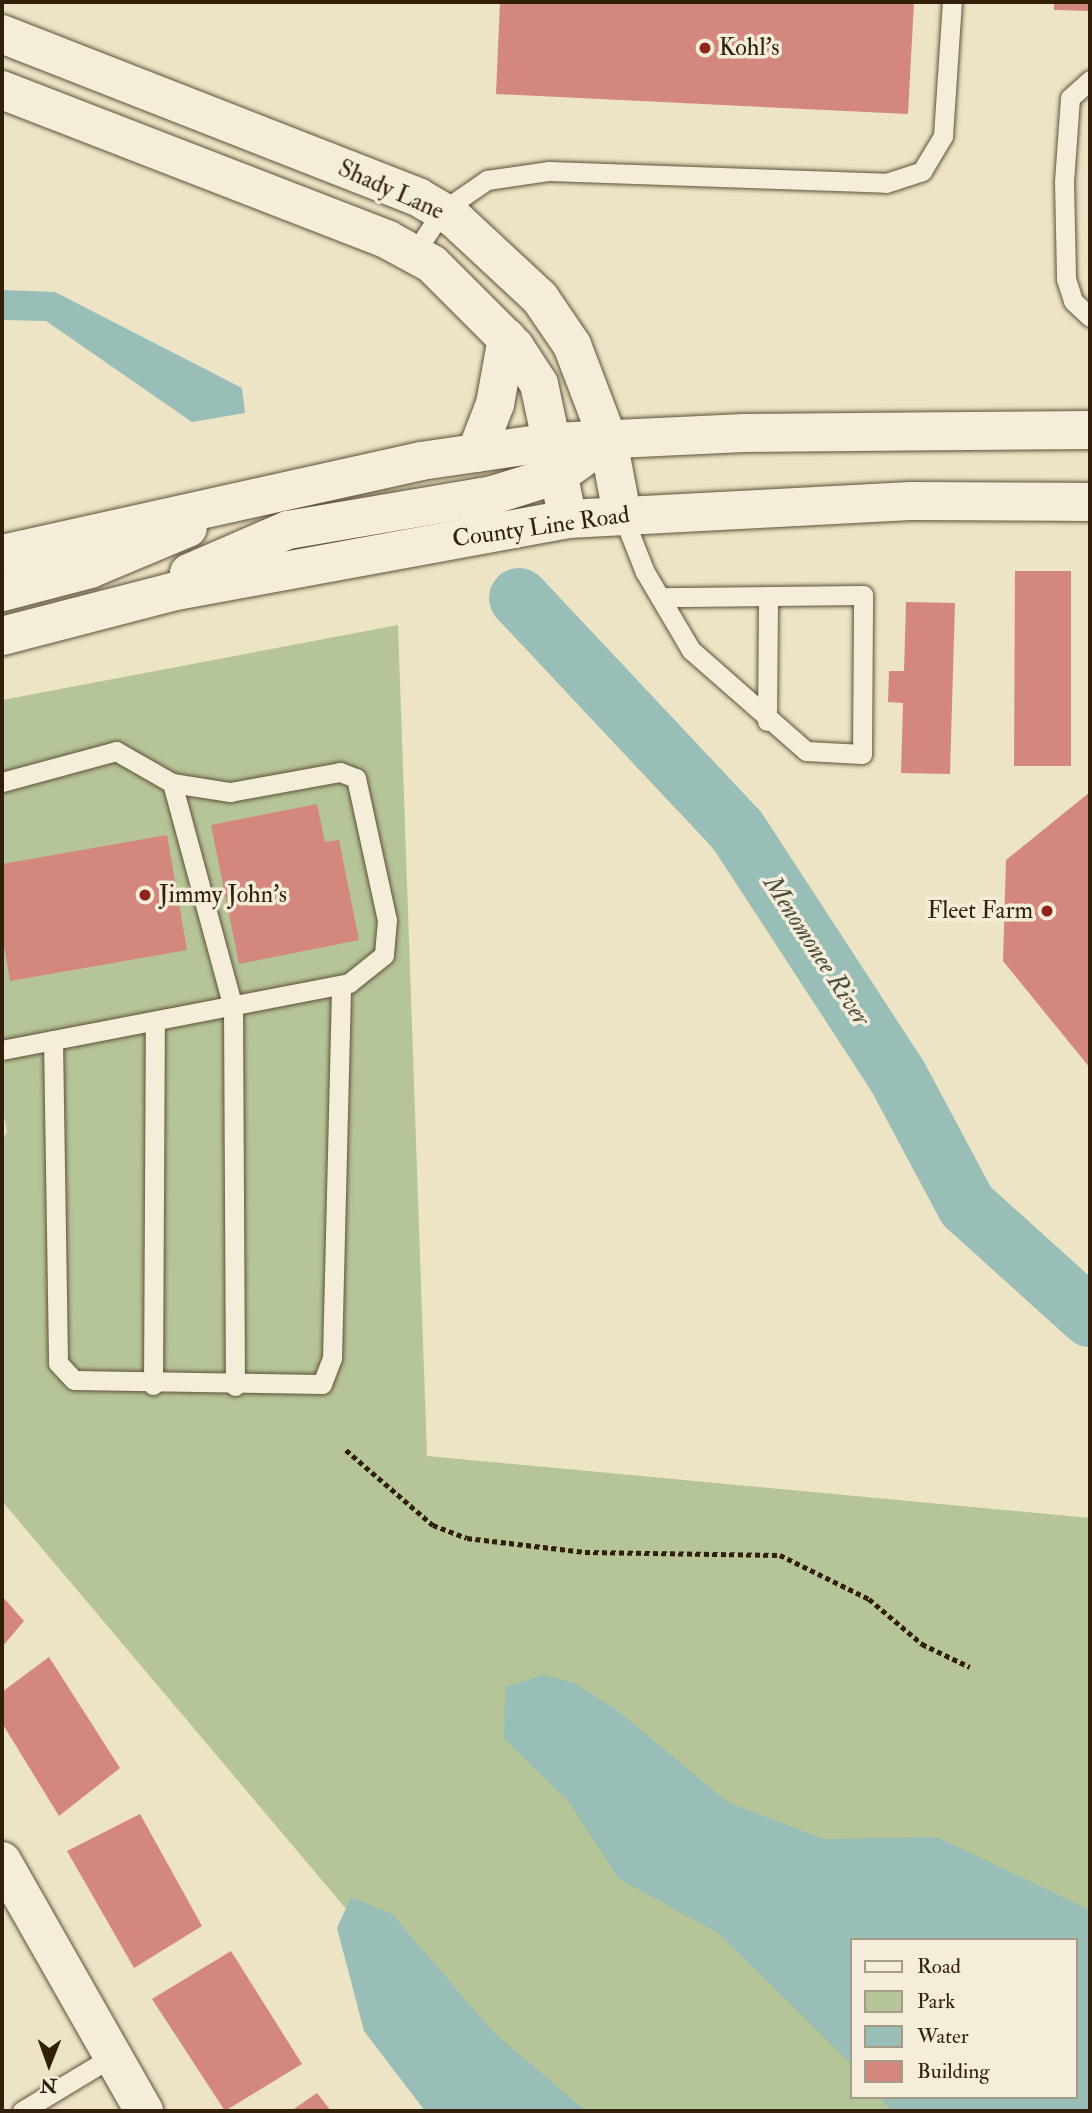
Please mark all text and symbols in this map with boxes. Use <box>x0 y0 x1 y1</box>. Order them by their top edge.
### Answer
place label: Kohl's <box>719 34 779 62</box>
marker: Kohl's <box>697 40 713 56</box>
street label: Shady Lane <box>334 154 448 226</box>
street label: County Line Road <box>451 500 631 554</box>
water label: Menomonee River <box>756 870 876 1032</box>
place label: Jimmy John's <box>159 881 287 909</box>
marker: Jimmy John's <box>137 887 153 903</box>
place label: Fleet Farm <box>927 897 1033 925</box>
marker: Fleet Farm <box>1039 903 1055 919</box>
legend <box>850 1938 1078 2099</box>
text: Road <box>917 1953 961 1980</box>
text: Park <box>917 1988 955 2015</box>
text: Water <box>917 2023 969 2050</box>
north arrow <box>14 2029 84 2099</box>
text: Building <box>917 2058 990 2085</box>
text: N <box>40 2073 57 2097</box>

